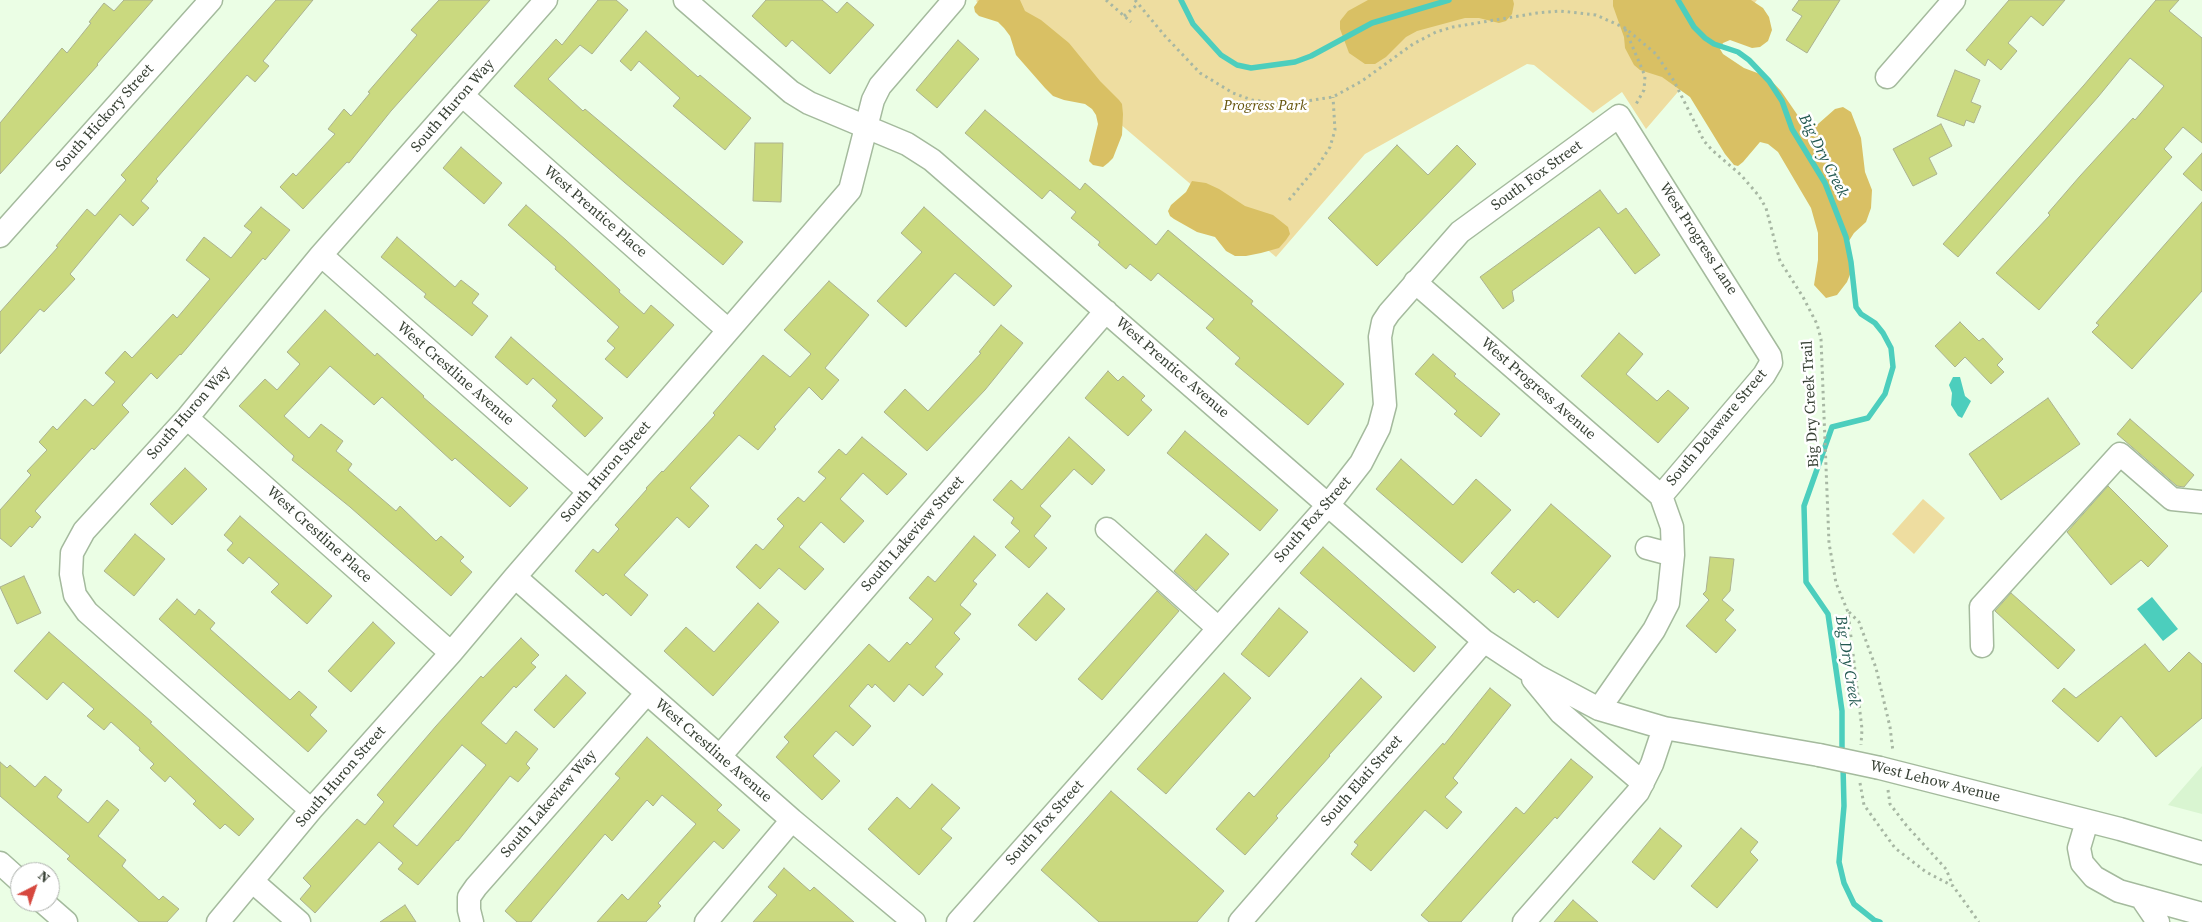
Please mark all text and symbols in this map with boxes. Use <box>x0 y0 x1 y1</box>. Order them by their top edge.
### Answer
street label: South Huron Way <box>408 56 498 156</box>
street label: South Hickory Street <box>52 61 158 175</box>
park label: Progress Park <box>1223 97 1307 115</box>
water label: Big Dry Creek <box>1794 111 1852 201</box>
street label: South Fox Street <box>1488 137 1586 215</box>
street label: West Prentice Place <box>540 162 650 262</box>
street label: West Progress Lane <box>1655 179 1741 299</box>
street label: West Prentice Avenue <box>1112 314 1232 422</box>
street label: West Crestline Avenue <box>393 318 517 430</box>
street label: West Progress Avenue <box>1477 334 1599 444</box>
street label: Big Dry Creek Trail <box>1799 340 1823 468</box>
street label: South Huron Way <box>144 363 234 463</box>
street label: South Delaware Street <box>1663 366 1771 490</box>
street label: South Huron Street <box>557 418 655 526</box>
street label: South Lakeview Street <box>858 473 968 595</box>
street label: South Fox Street <box>1271 473 1355 567</box>
street label: West Crestline Place <box>263 483 375 587</box>
water label: Big Dry Creek <box>1830 614 1864 708</box>
street label: West Crestline Avenue <box>651 695 775 807</box>
street label: South Huron Street <box>292 723 390 831</box>
street label: South Elati Street <box>1318 732 1406 830</box>
street label: South Lakeview Way <box>497 746 601 862</box>
street label: West Lehow Avenue <box>1868 757 2002 807</box>
street label: South Fox Street <box>1002 777 1088 869</box>
north arrow <box>10 862 60 912</box>
text: N <box>34 866 55 887</box>

